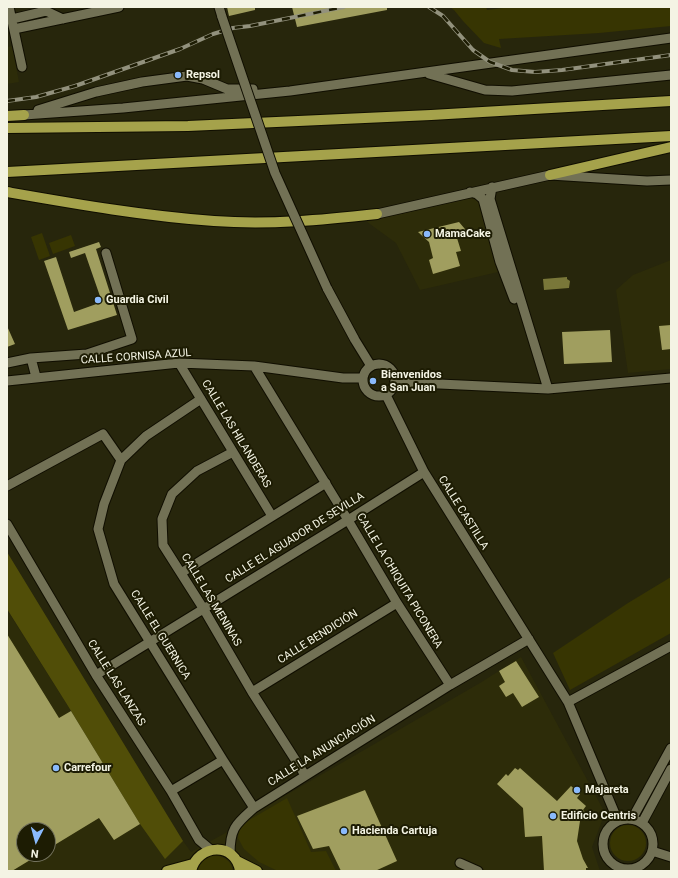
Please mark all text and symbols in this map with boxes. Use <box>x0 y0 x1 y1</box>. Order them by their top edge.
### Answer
place label: Repsol <box>186 68 220 82</box>
marker: Repsol <box>173 70 183 80</box>
place label: MamaCake <box>435 227 491 241</box>
marker: MamaCake <box>422 229 432 239</box>
place label: Guardia Civil <box>106 293 169 307</box>
marker: Guardia Civil <box>93 295 103 305</box>
street label: CALLE CORNISA AZUL <box>80 347 192 367</box>
place label: Bienvenidos a San Juan <box>381 368 442 394</box>
marker: Bienvenidos a San Juan <box>368 376 378 386</box>
street label: CALLE LAS HILANDERAS <box>199 378 273 490</box>
street label: CALLE CASTILLA <box>435 474 491 552</box>
street label: CALLE EL AGUADOR DE SEVILLA <box>223 490 367 586</box>
street label: CALLE LA CHIQUITA PICONERA <box>353 511 445 651</box>
street label: CALLE LAS MENINAS <box>178 551 244 649</box>
street label: CALLE EL GUERNICA <box>127 588 193 682</box>
street label: CALLE BENDICIÓN <box>276 607 360 667</box>
street label: CALLE LAS LANZAS <box>84 638 148 728</box>
street label: CALLE LA ANUNCIACIÓN <box>266 713 378 789</box>
place label: Carrefour <box>64 761 111 775</box>
marker: Carrefour <box>51 763 61 773</box>
place label: Majareta <box>585 783 629 797</box>
marker: Majareta <box>572 785 582 795</box>
place label: Edificio Centris <box>561 809 636 823</box>
marker: Edificio Centris <box>548 811 558 821</box>
north arrow <box>16 822 56 862</box>
place label: Hacienda Cartuja <box>352 824 437 838</box>
marker: Hacienda Cartuja <box>339 826 349 836</box>
text: N <box>30 847 39 860</box>

